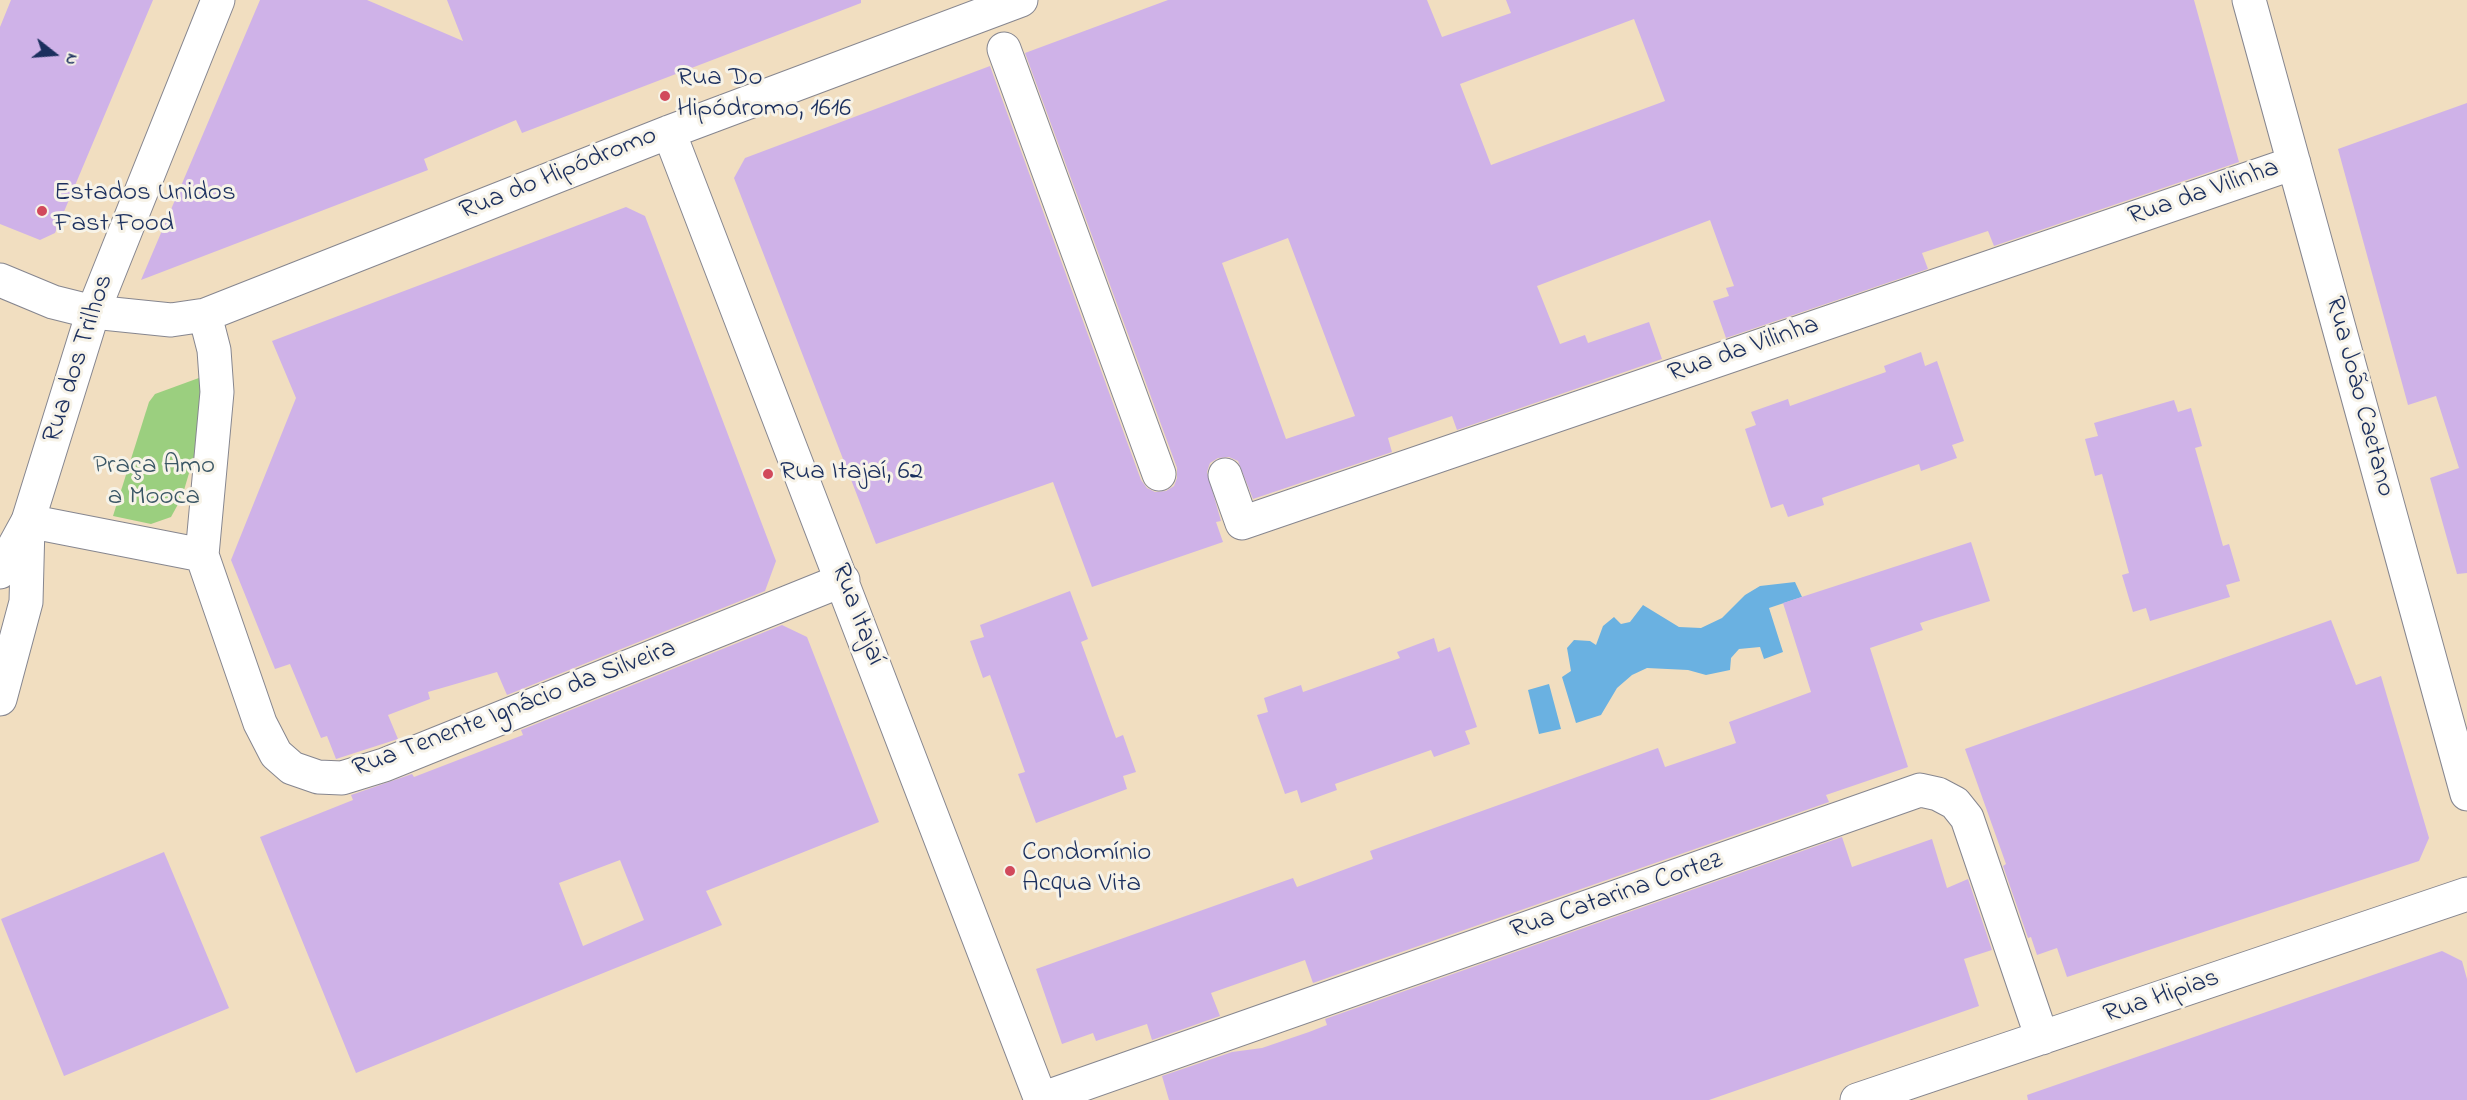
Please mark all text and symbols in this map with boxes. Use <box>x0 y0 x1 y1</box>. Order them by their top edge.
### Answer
north arrow <box>24 24 84 84</box>
text: N <box>58 51 84 68</box>
place label: Rua Do Hipódromo, 1616 <box>677 64 851 127</box>
marker: Rua Do Hipódromo, 1616 <box>658 89 672 103</box>
street label: Rua do Hipódromo <box>456 121 662 229</box>
street label: Rua da Vilinha <box>2124 153 2284 235</box>
place label: Estados Unidos Fast Food <box>54 179 236 242</box>
marker: Estados Unidos Fast Food <box>35 204 49 218</box>
street label: Rua dos Trilhos <box>38 271 122 447</box>
street label: Rua João Caetano <box>2316 293 2400 501</box>
street label: Rua da Vilinha <box>1664 310 1824 392</box>
park label: Praça Amo a Mooca <box>93 452 215 515</box>
place label: Rua Itajaí, 62 <box>780 458 923 490</box>
marker: Rua Itajaí, 62 <box>761 467 775 481</box>
street label: Rua Itajaí <box>822 559 890 671</box>
street label: Rua Tenente Ignácio da Silveira <box>349 633 681 787</box>
place label: Condomínio Acqua Vita <box>1022 839 1151 902</box>
street label: Rua Catarina Cortez <box>1507 846 1727 948</box>
marker: Condomínio Acqua Vita <box>1003 864 1017 878</box>
street label: Rua Hipias <box>2100 963 2224 1033</box>

